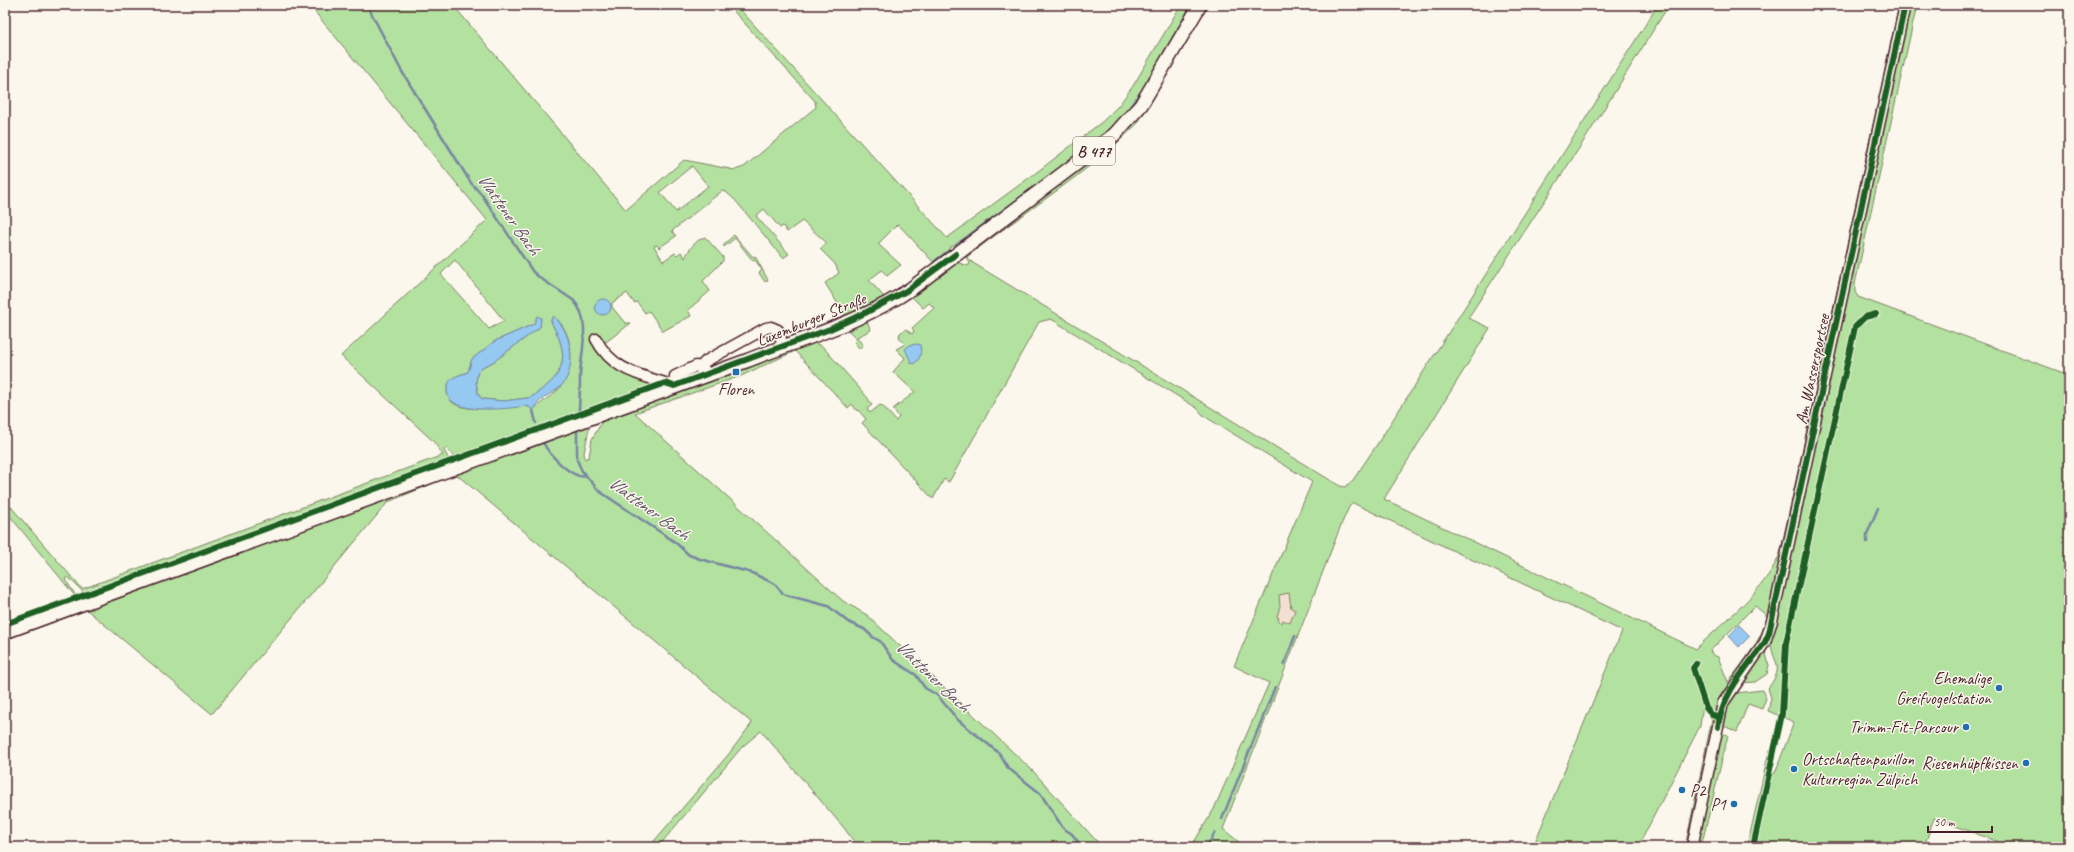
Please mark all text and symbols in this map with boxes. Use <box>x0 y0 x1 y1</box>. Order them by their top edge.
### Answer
road number: B 477 <box>1073 137 1115 165</box>
water label: Vlattener Bach <box>473 169 546 260</box>
street label: Luxemburger Straße <box>754 287 870 351</box>
street label: Am Wassersportsee <box>1791 311 1835 426</box>
marker: Floren <box>731 367 741 377</box>
place label: Floren <box>718 379 755 400</box>
water label: Vlattener Bach <box>604 471 695 546</box>
water label: Vlattener Bach <box>891 635 976 718</box>
place label: Ehemalige Greifvogelstation <box>1896 668 1992 709</box>
marker: Ehemalige Greifvogelstation <box>1994 683 2004 693</box>
place label: Trimm-Fit-Parcour <box>1849 717 1960 738</box>
marker: Trimm-Fit-Parcour <box>1961 722 1971 732</box>
place label: Ortschaftenpavillon Kulturregion Zülpich <box>1802 749 1918 790</box>
place label: Riesenhüpfkissen <box>1922 753 2019 774</box>
marker: Riesenhüpfkissen <box>2021 758 2031 768</box>
marker: Ortschaftenpavillon Kulturregion Zülpich <box>1789 764 1799 774</box>
place label: P2 <box>1690 780 1707 801</box>
marker: P2 <box>1677 785 1687 795</box>
place label: P1 <box>1710 794 1727 815</box>
marker: P1 <box>1729 799 1739 809</box>
scale bar <box>1928 808 1992 834</box>
text: 50 m <box>1934 814 1956 830</box>

